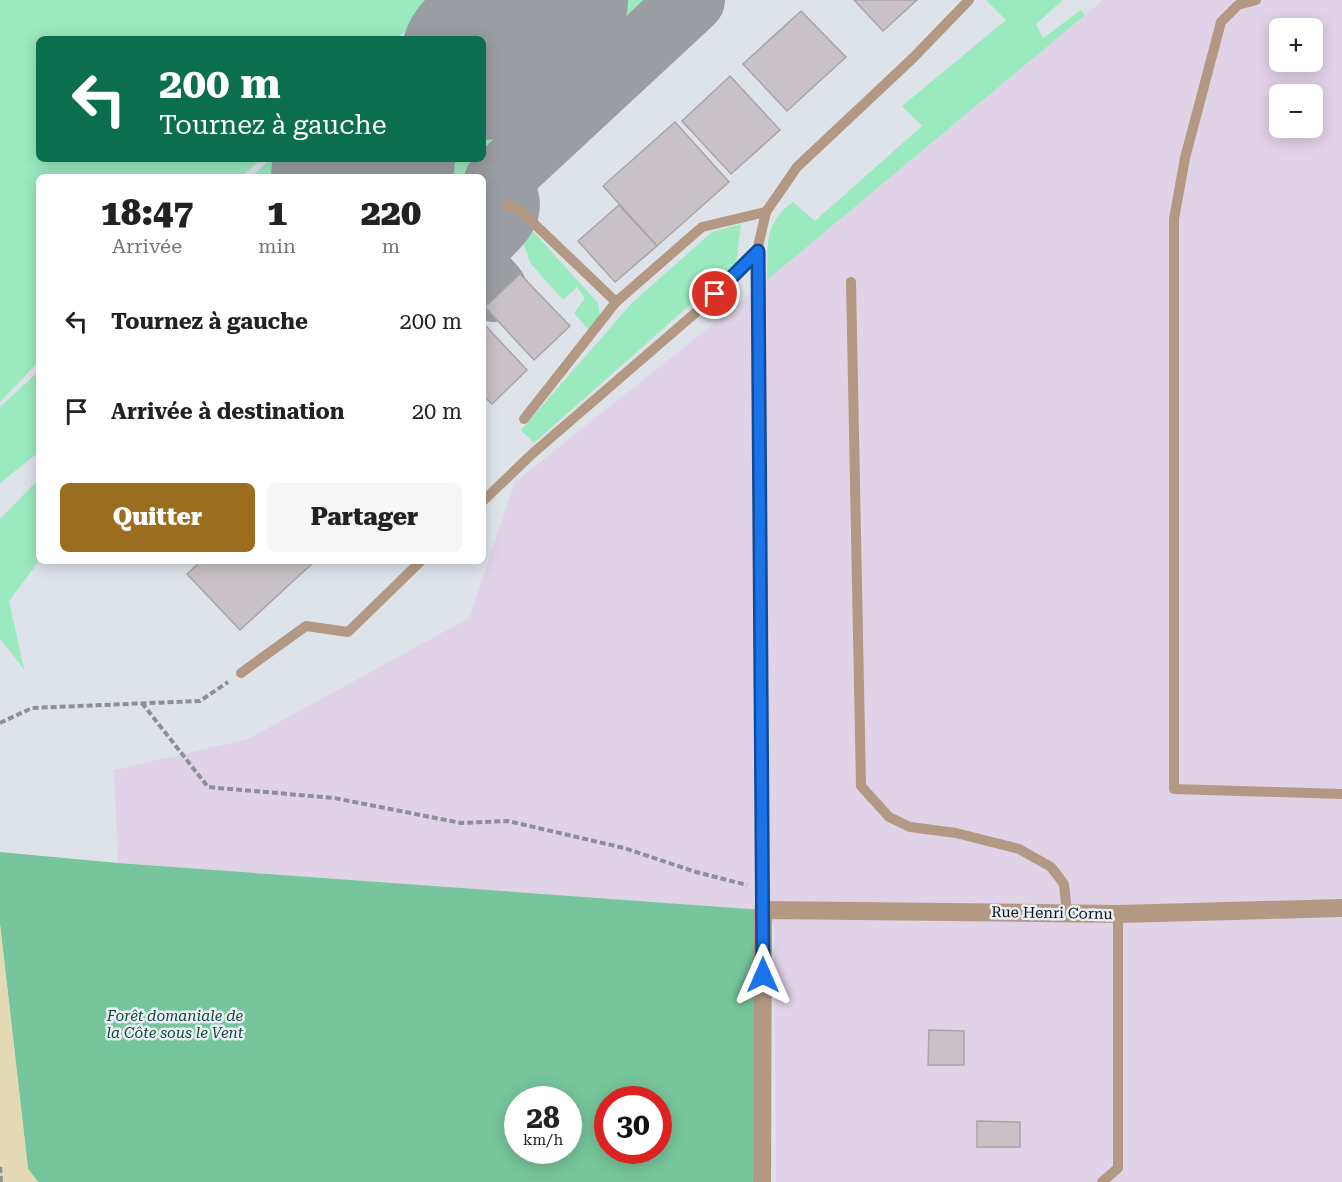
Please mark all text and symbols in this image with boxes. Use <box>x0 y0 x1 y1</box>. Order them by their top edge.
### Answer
map controls <box>1269 18 1323 138</box>
button: + <box>1269 18 1323 72</box>
text: 200 m <box>159 59 281 108</box>
icon: left <box>60 60 138 138</box>
button: − <box>1269 84 1323 138</box>
text: Tournez à gauche <box>159 109 387 141</box>
text: 18:47 <box>101 192 193 234</box>
text: 1 <box>267 192 287 234</box>
text: 220 <box>361 192 421 234</box>
text: Arrivée <box>112 234 182 258</box>
text: min <box>258 234 296 258</box>
text: m <box>382 234 400 258</box>
pin <box>689 268 740 319</box>
icon: arrive <box>698 277 731 310</box>
icon: left <box>60 305 93 338</box>
text: Tournez à gauche <box>111 309 308 334</box>
text: 200 m <box>399 309 462 334</box>
icon: arrive <box>60 395 93 428</box>
text: Arrivée à destination <box>111 399 345 424</box>
text: 20 m <box>412 399 462 424</box>
button: Quitter <box>60 483 255 552</box>
button: Partager <box>267 483 462 552</box>
street label: Rue Henri Cornu <box>991 903 1114 923</box>
position arrow <box>731 943 795 1007</box>
park label: Forêt domaniale de la Côte sous le Vent <box>106 1007 244 1042</box>
speed limit sign: 30 <box>594 1086 672 1164</box>
text: 28 <box>526 1100 560 1135</box>
text: km/h <box>523 1131 563 1149</box>

